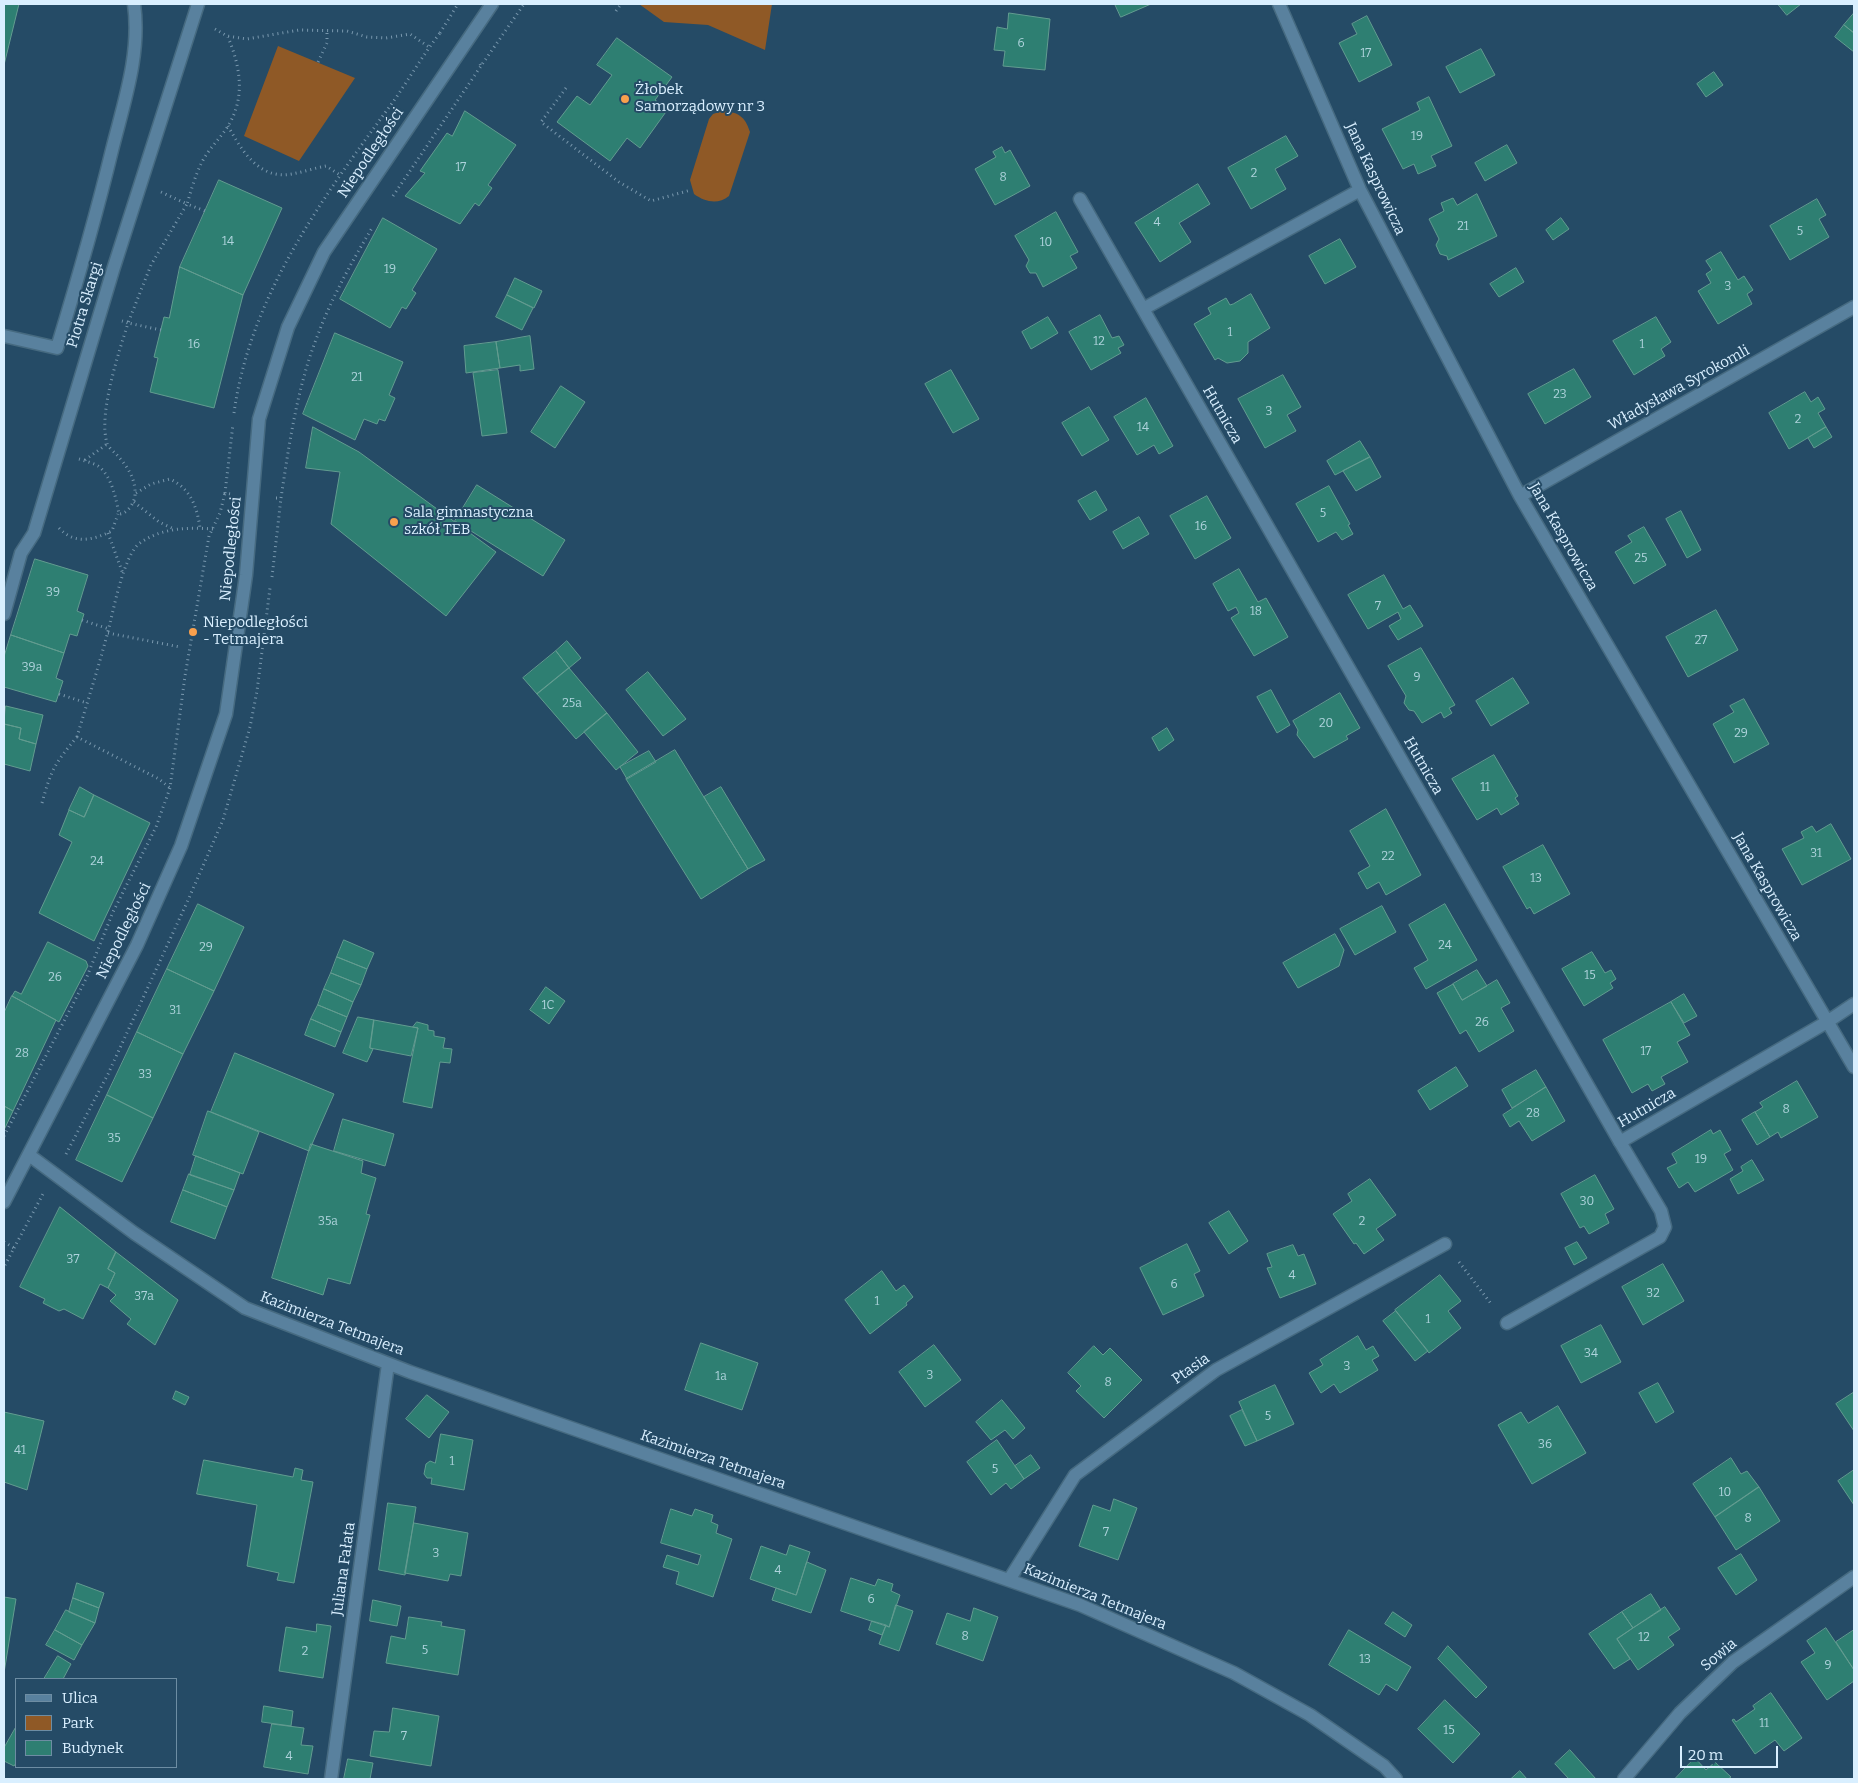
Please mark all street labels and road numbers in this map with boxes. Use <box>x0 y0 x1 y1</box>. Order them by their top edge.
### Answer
street label: Niepodległości <box>334 104 408 202</box>
street label: Jana Kasprowicza <box>1341 120 1409 238</box>
street label: Piotra Skargi <box>63 260 107 350</box>
street label: Władysława Syrokomli <box>1605 342 1753 434</box>
street label: Hutnicza <box>1198 383 1246 447</box>
street label: Jana Kasprowicza <box>1525 480 1601 594</box>
street label: Niepodległości <box>217 496 245 602</box>
street label: Hutnicza <box>1399 734 1447 798</box>
street label: Jana Kasprowicza <box>1729 830 1805 944</box>
street label: Niepodległości <box>93 880 155 982</box>
street label: Hutnicza <box>1615 1084 1679 1132</box>
street label: Kazimierza Tetmajera <box>257 1288 407 1360</box>
street label: Ptasia <box>1169 1350 1213 1388</box>
street label: Kazimierza Tetmajera <box>638 1427 788 1493</box>
street label: Juliana Fałata <box>329 1521 359 1617</box>
street label: Kazimierza Tetmajera <box>1021 1560 1169 1634</box>
street label: Sowia <box>1697 1635 1741 1675</box>

